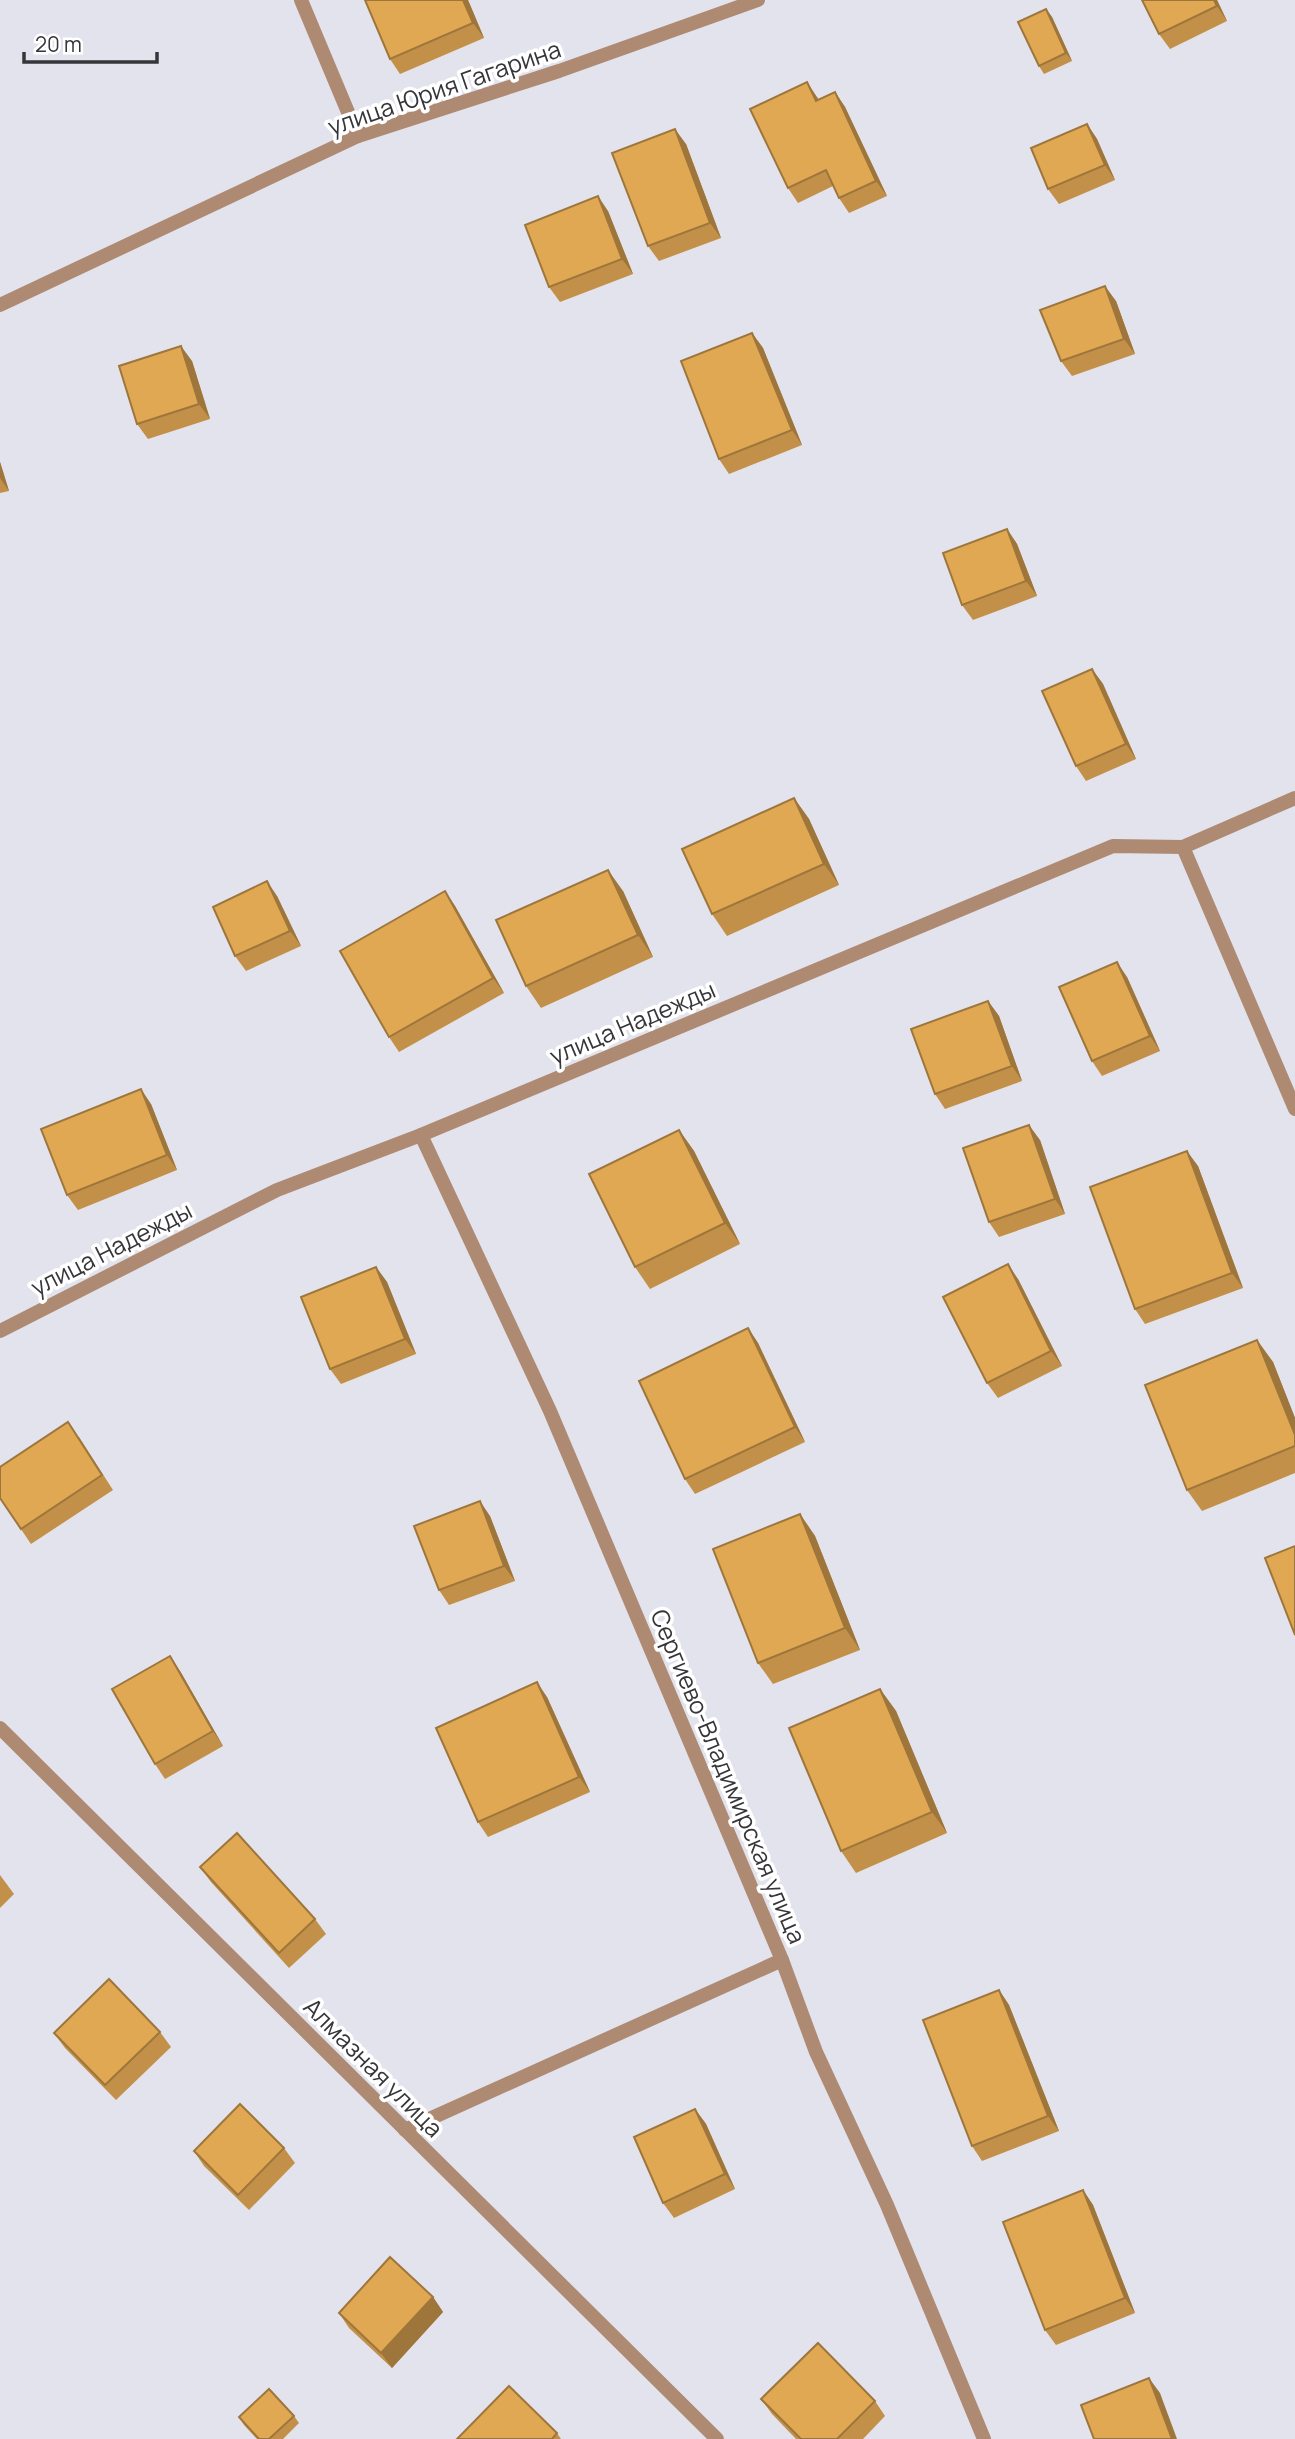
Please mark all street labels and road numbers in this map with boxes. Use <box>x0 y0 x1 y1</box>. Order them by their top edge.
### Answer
street label: улица Юрия Гагарина <box>323 32 565 142</box>
street label: улица Надежды <box>544 972 720 1072</box>
street label: улица Надежды <box>25 1193 197 1303</box>
street label: Сергиево-Владимирская улица <box>643 1604 815 1948</box>
street label: Алмазная улица <box>297 1990 451 2144</box>

